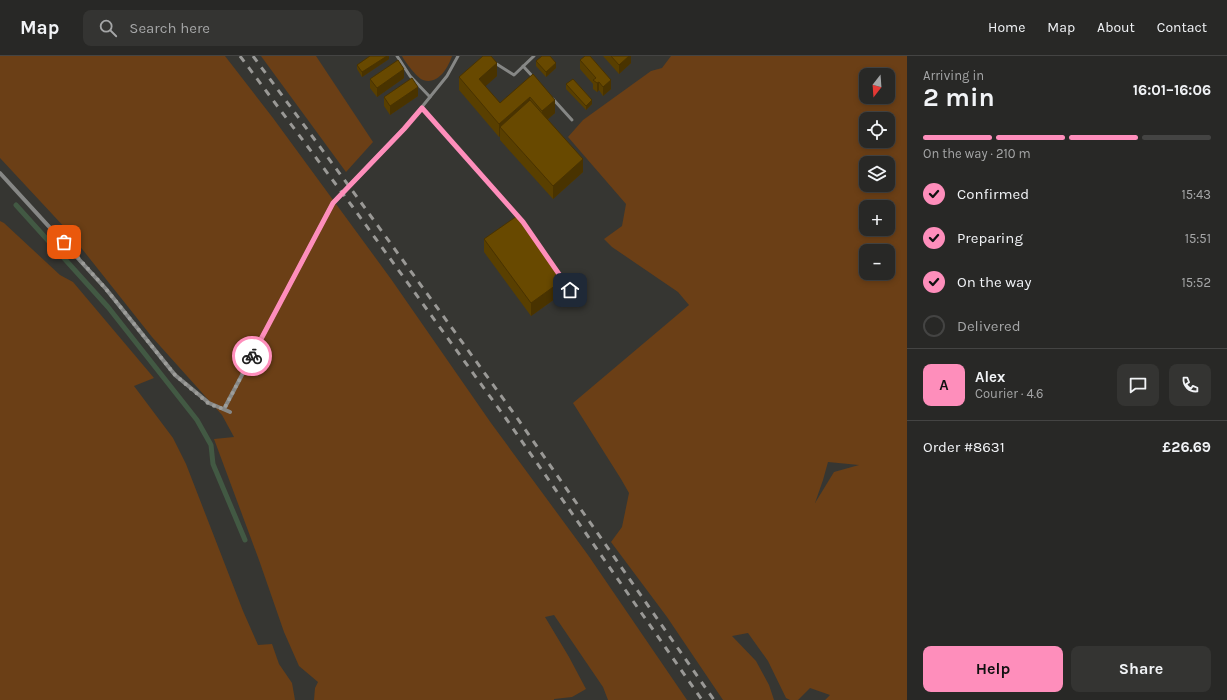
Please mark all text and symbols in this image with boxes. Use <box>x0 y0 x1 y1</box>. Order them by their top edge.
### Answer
search box <box>83 10 363 46</box>
text: Map <box>20 17 59 39</box>
icon: search <box>97 17 119 39</box>
text: Search here <box>129 19 210 37</box>
text: Home <box>988 19 1025 36</box>
text: Map <box>1047 19 1075 36</box>
text: About <box>1097 19 1135 36</box>
text: Contact <box>1157 19 1207 36</box>
north arrow <box>859 68 895 104</box>
map controls <box>859 68 895 280</box>
text: Arriving in <box>923 68 984 83</box>
text: 16:01–16:06 <box>1133 81 1211 99</box>
text: 2 min <box>923 82 995 113</box>
button: locate <box>859 112 895 148</box>
text: On the way · 210 m <box>923 146 1031 161</box>
button: layers <box>859 156 895 192</box>
icon: check <box>923 183 945 205</box>
text: Confirmed <box>957 185 1029 203</box>
text: 15:43 <box>1181 187 1211 202</box>
button: + <box>859 200 895 236</box>
pin <box>47 225 81 259</box>
icon: check <box>923 227 945 249</box>
text: Preparing <box>957 229 1023 247</box>
icon: bag <box>53 231 75 253</box>
text: 15:51 <box>1185 231 1211 246</box>
button: − <box>859 244 895 280</box>
icon: check <box>923 271 945 293</box>
pin <box>553 273 587 307</box>
text: On the way <box>957 273 1031 291</box>
text: 15:52 <box>1181 275 1211 290</box>
icon: home <box>559 279 581 301</box>
text: Delivered <box>957 317 1021 335</box>
courier <box>232 336 272 376</box>
icon: bike <box>241 345 263 367</box>
button: chat <box>1117 364 1159 406</box>
button: phone <box>1169 364 1211 406</box>
text: Alex <box>975 368 1005 386</box>
text: A <box>939 376 949 394</box>
text: Courier · 4.6 <box>975 386 1043 401</box>
text: Order #8631 <box>923 438 1005 456</box>
text: £26.69 <box>1162 438 1211 456</box>
button: Help <box>923 646 1063 692</box>
button: Share <box>1071 646 1211 692</box>

